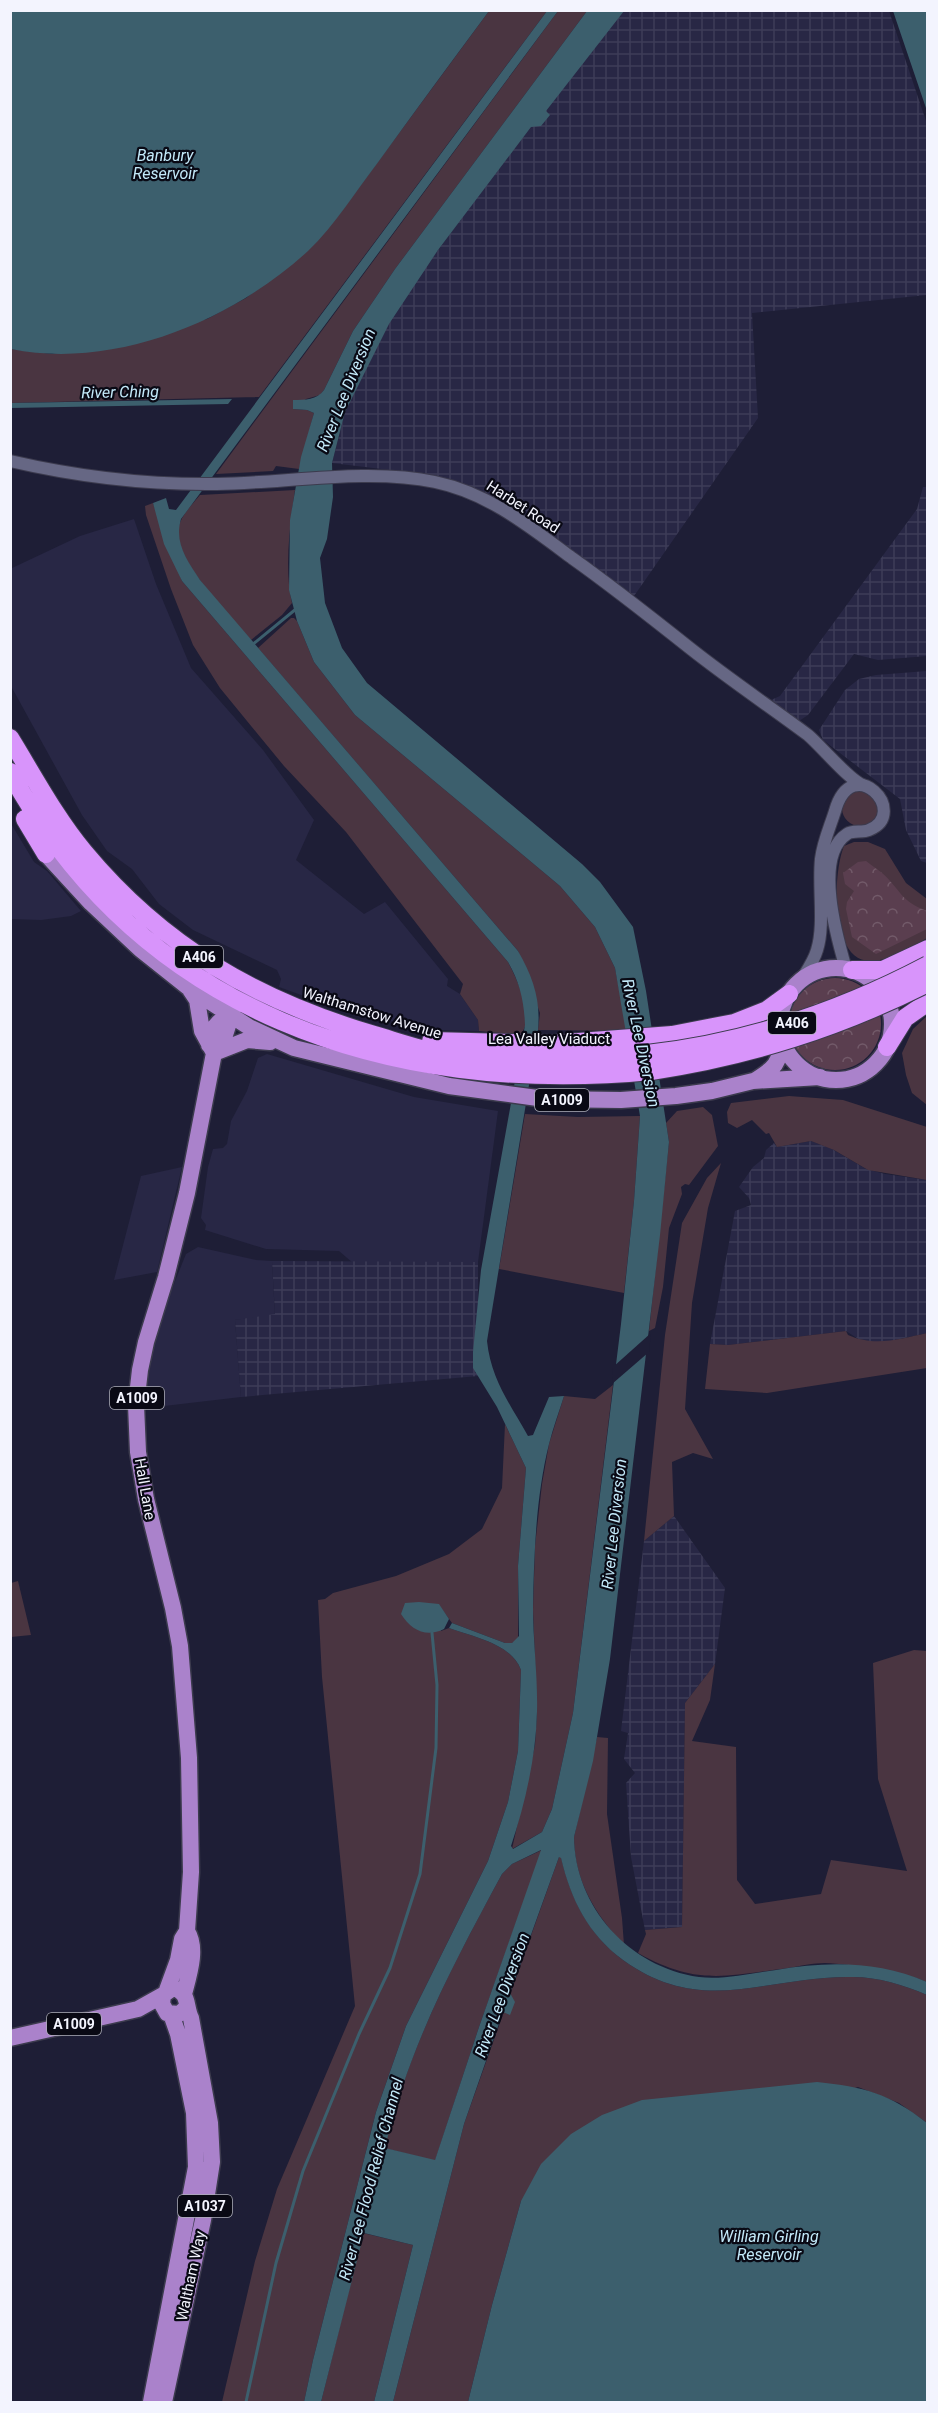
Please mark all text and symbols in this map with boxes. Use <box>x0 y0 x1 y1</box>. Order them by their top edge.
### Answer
water label: Banbury Reservoir <box>133 146 198 183</box>
water label: River Lee Diversion <box>313 326 379 454</box>
water label: River Ching <box>81 382 159 402</box>
street label: Harbet Road <box>483 477 563 537</box>
road number: A406 <box>175 946 223 968</box>
water label: River Lee Diversion <box>618 977 664 1109</box>
street label: Walthamstow Avenue <box>300 983 444 1043</box>
road number: A406 <box>768 1012 816 1034</box>
street label: Lea Valley Viaduct <box>488 1030 610 1048</box>
road number: A1009 <box>535 1089 589 1111</box>
road number: A1009 <box>110 1387 164 1409</box>
street label: Hall Lane <box>131 1457 159 1521</box>
water label: River Lee Diversion <box>598 1458 630 1590</box>
water label: River Lee Diversion <box>471 1930 533 2060</box>
road number: A1009 <box>47 2013 101 2035</box>
water label: River Lee Flood Relief Channel <box>335 2075 407 2282</box>
road number: A1037 <box>178 2195 232 2217</box>
water label: William Girling Reservoir <box>719 2227 819 2264</box>
street label: Waltham Way <box>173 2229 209 2323</box>

